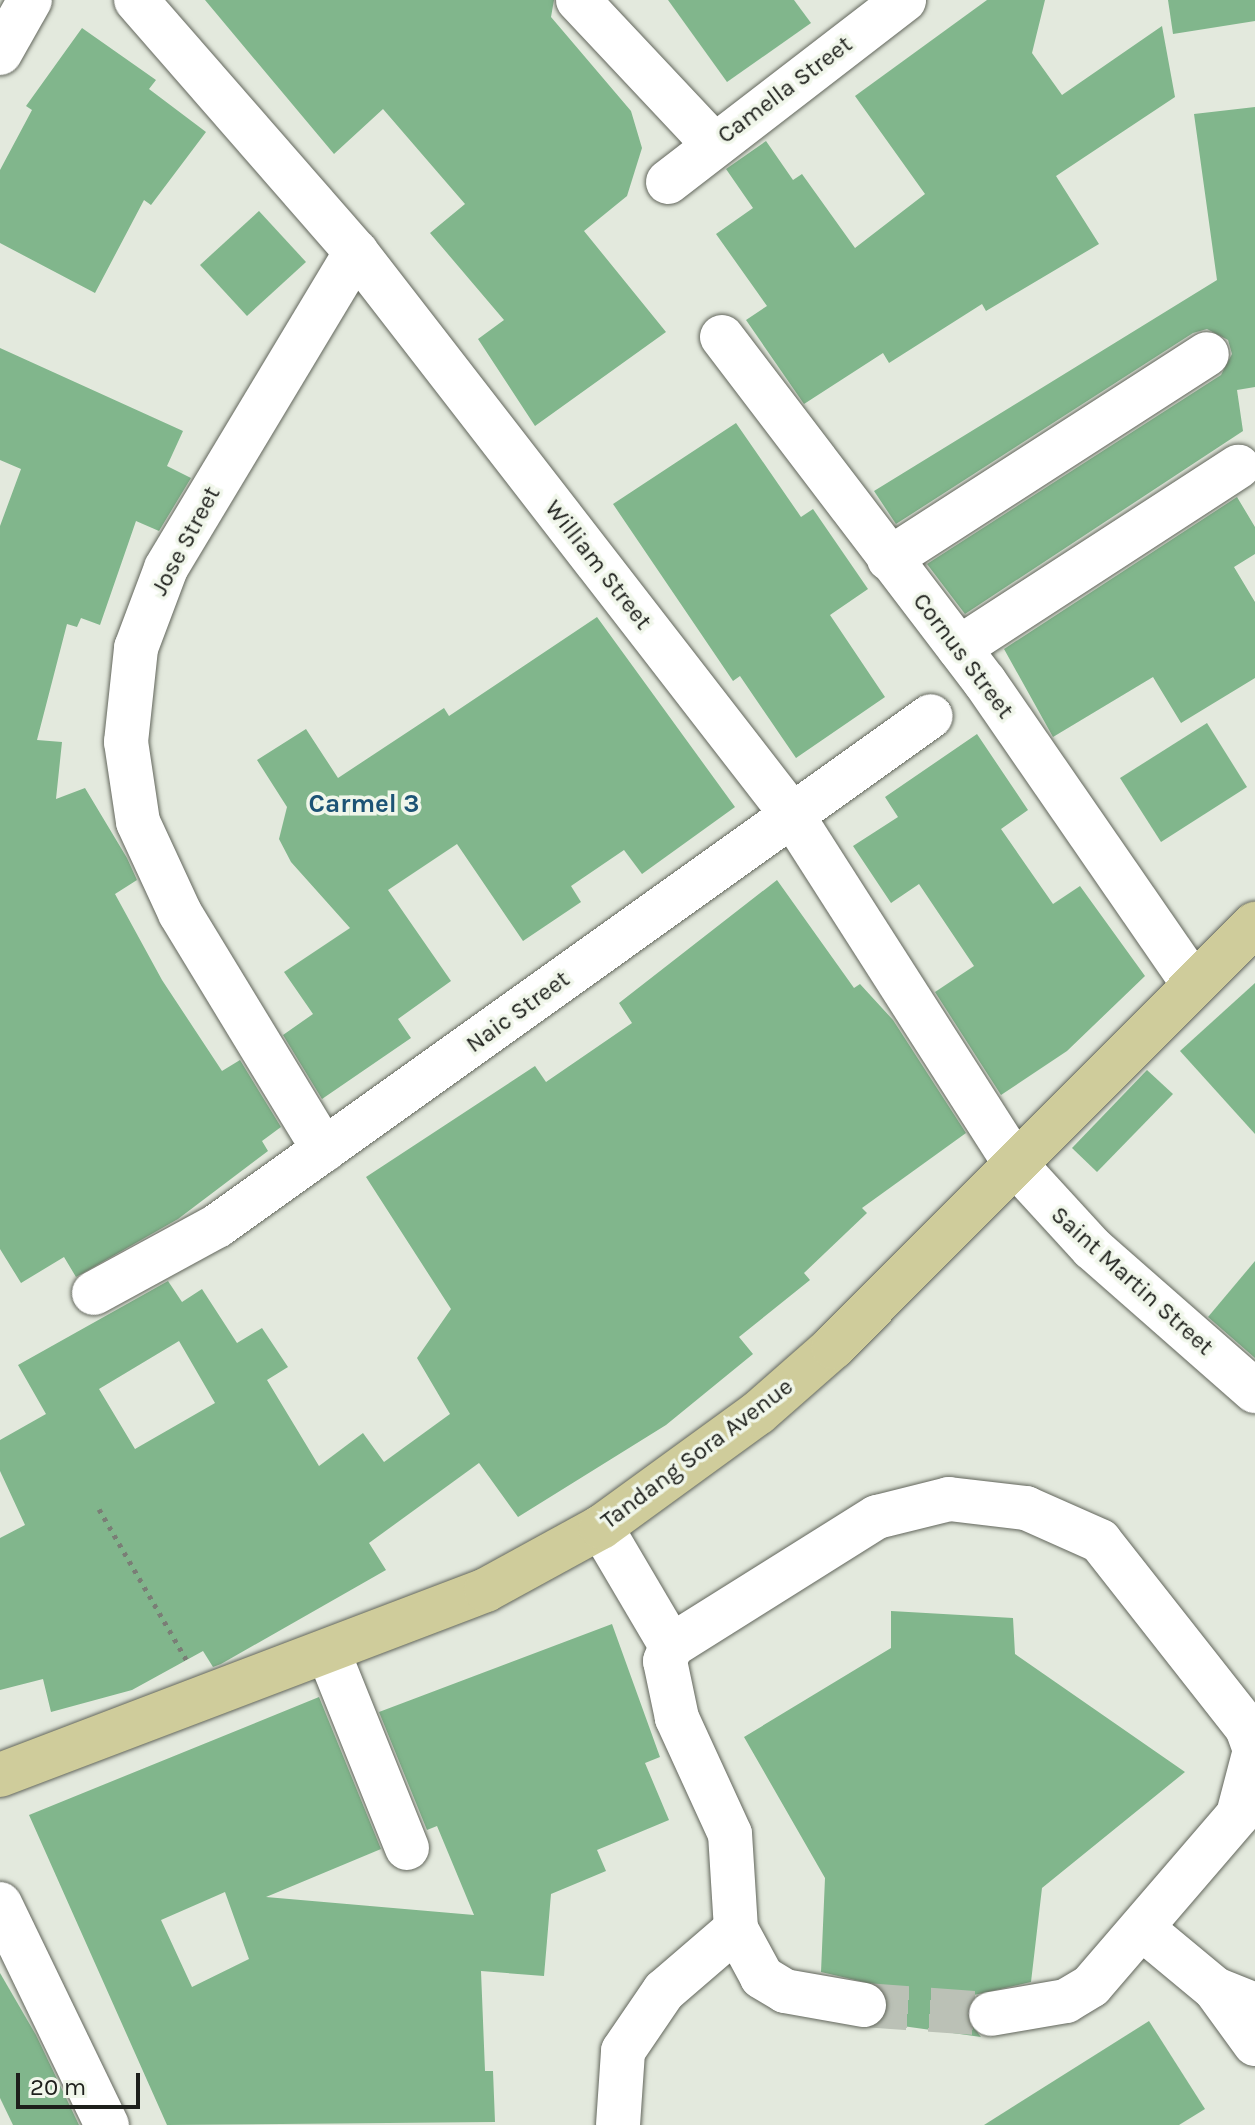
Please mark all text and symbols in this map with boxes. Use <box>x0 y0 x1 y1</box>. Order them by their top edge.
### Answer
street label: Camella Street <box>712 30 858 150</box>
street label: Jose Street <box>145 482 227 600</box>
street label: William Street <box>538 494 658 636</box>
street label: Cornus Street <box>906 588 1020 724</box>
district label: Carmel 3 <box>308 788 420 820</box>
street label: Naic Street <box>461 965 575 1059</box>
street label: Saint Martin Street <box>1045 1201 1219 1361</box>
street label: Tandang Sora Avenue <box>595 1372 799 1536</box>
scale bar <box>20 2057 144 2107</box>
text: 20 m <box>30 2073 86 2101</box>

